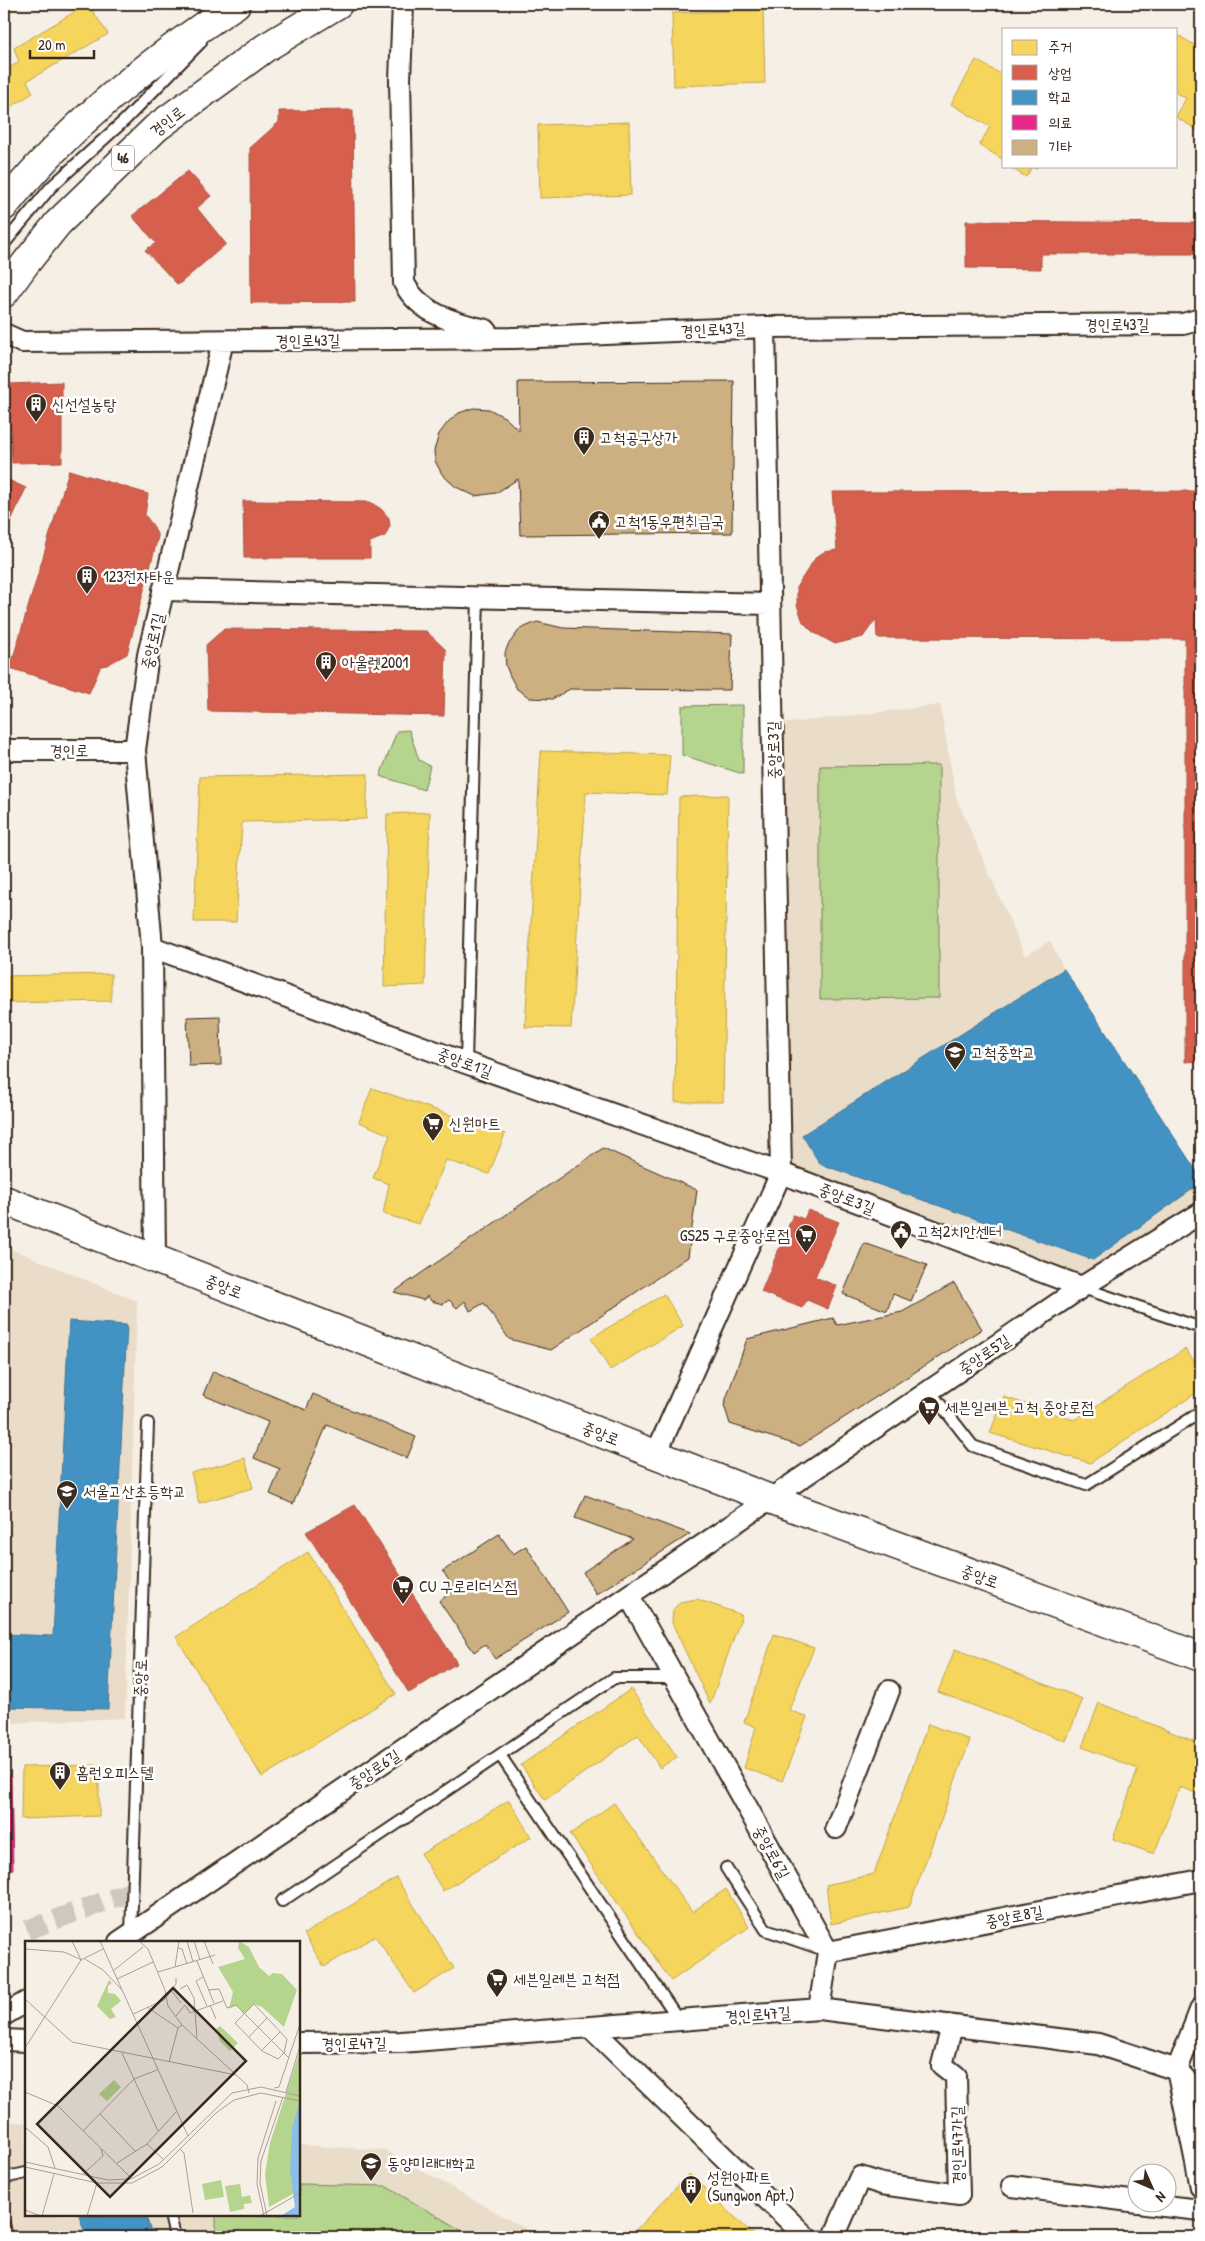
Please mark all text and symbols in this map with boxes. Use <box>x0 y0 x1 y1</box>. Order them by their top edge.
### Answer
scale bar <box>30 28 94 60</box>
legend <box>1002 28 1178 168</box>
text: 20 m <box>38 34 65 55</box>
text: 주거 <box>1048 36 1072 57</box>
text: 상업 <box>1048 62 1072 83</box>
text: 학교 <box>1048 86 1072 107</box>
street label: 경인로 <box>145 100 189 142</box>
text: 의료 <box>1048 112 1072 133</box>
text: 기타 <box>1048 136 1072 157</box>
road number: 46 <box>112 146 134 170</box>
street label: 경인로43길 <box>1085 313 1149 335</box>
street label: 경인로43길 <box>680 316 746 342</box>
street label: 경인로43길 <box>275 328 341 352</box>
building icon: 신선설농탕 <box>24 392 48 423</box>
place label: 신선설농탕 <box>52 393 117 415</box>
building icon: 고척공구상가 <box>572 425 596 456</box>
place label: 고척공구상가 <box>600 426 677 448</box>
public building icon: 고척1동우편취급국 <box>587 509 611 540</box>
place label: 고척1동우편취급국 <box>615 510 724 532</box>
building icon: 123전자타운 <box>75 564 99 595</box>
place label: 123전자타운 <box>103 565 175 587</box>
street label: 중앙로1길 <box>135 611 169 671</box>
building icon: 아울렛2001 <box>314 650 338 681</box>
place label: 아울렛2001 <box>342 651 408 673</box>
street label: 중앙로3길 <box>761 720 785 780</box>
street label: 경인로 <box>50 739 88 761</box>
school or university icon: 고척중학교 <box>943 1040 967 1071</box>
place label: 고척중학교 <box>971 1041 1035 1063</box>
street label: 중앙로1길 <box>434 1042 496 1082</box>
supermarket icon: 신원마트 <box>421 1111 445 1142</box>
place label: 신원마트 <box>449 1112 501 1134</box>
street label: 중앙로3길 <box>816 1177 878 1219</box>
public building icon: 고척2치안센터 <box>889 1219 913 1250</box>
place label: 고척2치안센터 <box>917 1220 1002 1242</box>
supermarket icon: GS25 구로중앙로점 <box>794 1223 818 1254</box>
place label: GS25 구로중앙로점 <box>680 1224 790 1246</box>
street label: 중앙로 <box>202 1269 246 1303</box>
street label: 중앙로5길 <box>954 1329 1014 1379</box>
supermarket icon: 세븐일레븐 고척 중앙로점 <box>917 1395 941 1426</box>
place label: 세븐일레븐 고척 중앙로점 <box>945 1396 1094 1418</box>
street label: 중앙로 <box>579 1416 623 1450</box>
school or university icon: 서울고산초등학교 <box>55 1479 79 1510</box>
place label: 서울고산초등학교 <box>83 1480 186 1502</box>
street label: 중앙로 <box>958 1559 1002 1593</box>
supermarket icon: CU 구로리더스점 <box>391 1574 415 1605</box>
place label: CU 구로리더스점 <box>419 1575 518 1597</box>
street label: 중앙로 <box>128 1658 152 1698</box>
street label: 중앙로6길 <box>344 1744 404 1794</box>
building icon: 홈런오피스텔 <box>48 1760 72 1791</box>
place label: 홈런오피스텔 <box>76 1761 153 1783</box>
street label: 중앙로6길 <box>748 1821 796 1883</box>
street label: 중앙로8길 <box>983 1900 1045 1932</box>
inset map <box>25 1941 300 2216</box>
supermarket icon: 세븐일레븐 고척점 <box>485 1967 509 1998</box>
place label: 세븐일레븐 고척점 <box>513 1968 620 1990</box>
street label: 경인로47길 <box>725 2001 792 2027</box>
street label: 경인로47길 <box>321 2031 387 2055</box>
street label: 경인로47가길 <box>945 2106 969 2184</box>
school or university icon: 동양미래대학교 <box>359 2151 383 2182</box>
place label: 동양미래대학교 <box>387 2152 477 2174</box>
north arrow <box>1128 2164 1178 2214</box>
place label: 성원아파트 (Sungwon Apt.) <box>707 2166 795 2206</box>
building icon: 성원아파트 (Sungwon Apt.) <box>679 2174 703 2205</box>
text: N <box>1152 2188 1171 2207</box>

